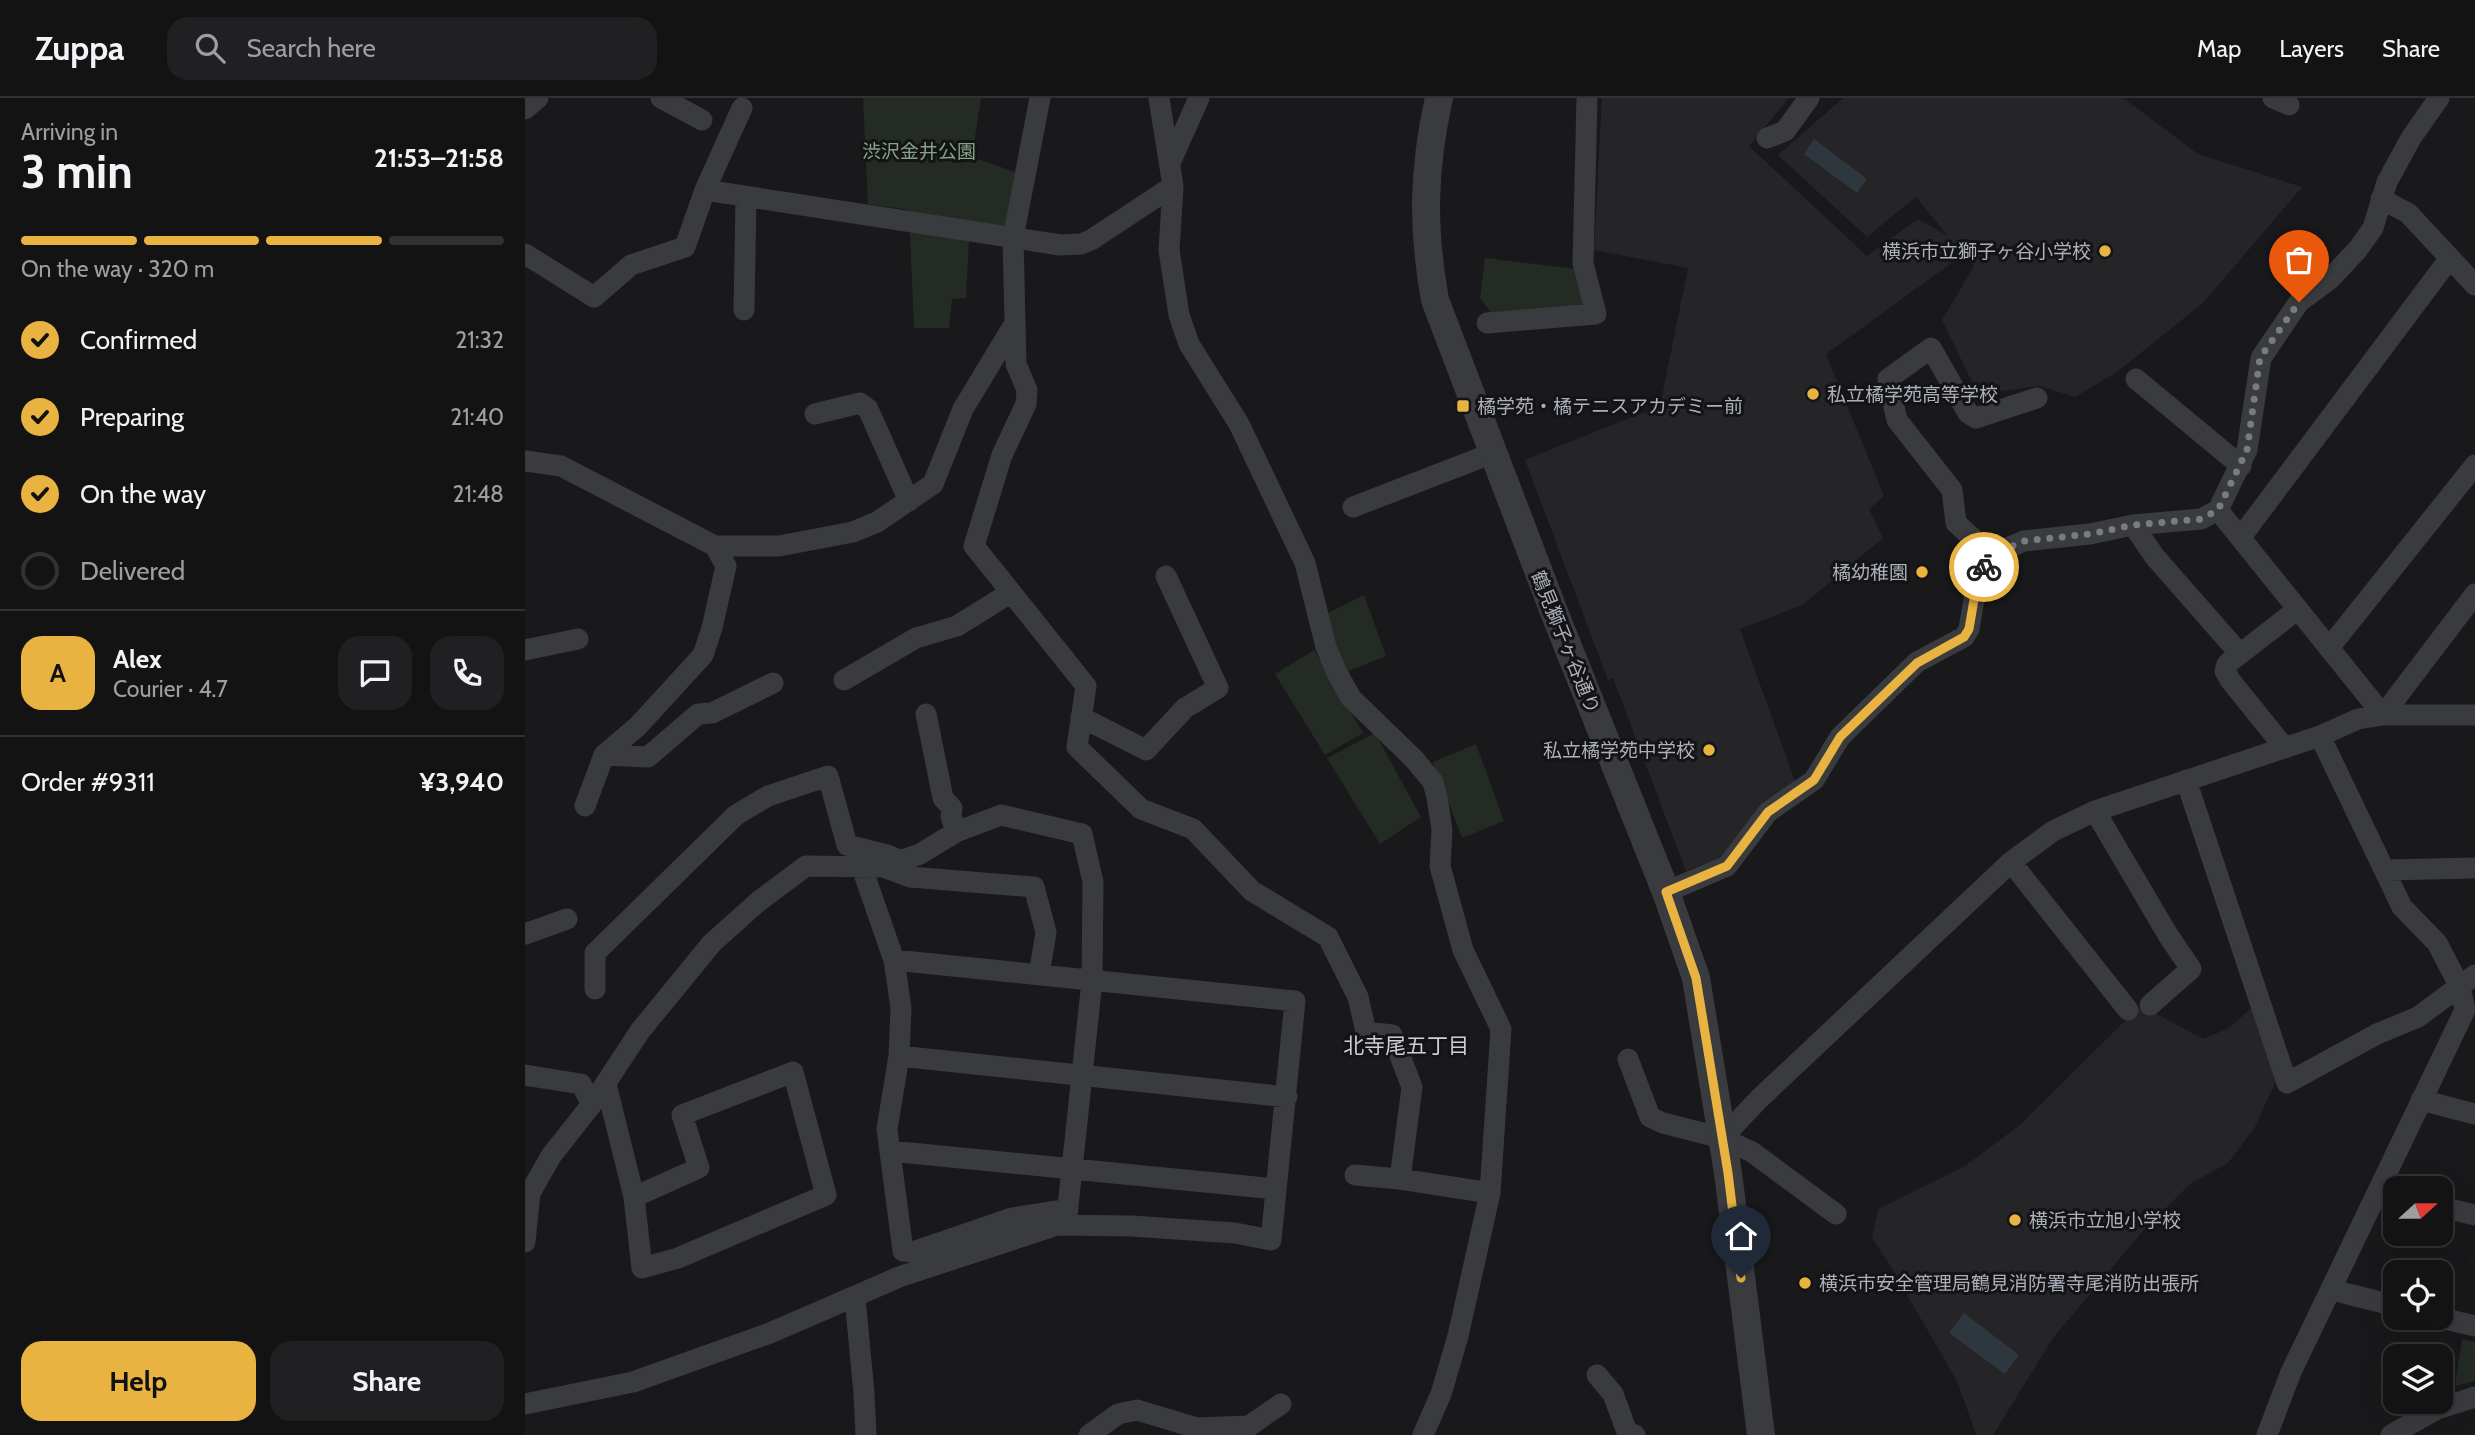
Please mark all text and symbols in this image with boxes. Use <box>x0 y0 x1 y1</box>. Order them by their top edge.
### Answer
search box <box>167 17 657 80</box>
text: Zuppa <box>35 28 125 68</box>
icon: search <box>191 29 229 67</box>
text: Search here <box>247 32 376 64</box>
text: Map <box>2197 34 2241 63</box>
text: Layers <box>2279 34 2344 63</box>
text: Share <box>2382 34 2440 63</box>
text: Arriving in <box>21 118 118 146</box>
park label: 渋沢金井公園 <box>862 140 976 163</box>
text: 21:53–21:58 <box>374 142 504 174</box>
text: 3 min <box>21 144 133 200</box>
pin <box>2269 230 2329 302</box>
place label: 横浜市立獅子ヶ谷小学校 <box>1882 240 2091 263</box>
icon: bag <box>2280 241 2318 279</box>
marker: 横浜市立獅子ヶ谷小学校 <box>2097 243 2113 259</box>
text: On the way · 320 m <box>21 255 214 283</box>
icon: check <box>21 321 59 359</box>
text: Confirmed <box>80 324 197 356</box>
text: 21:32 <box>455 326 504 354</box>
place label: 私立橘学苑高等学校 <box>1827 383 1998 406</box>
marker: 私立橘学苑高等学校 <box>1805 386 1821 402</box>
place label: 橘学苑・橘テニスアカデミー前 <box>1477 395 1743 418</box>
icon: check <box>21 398 59 436</box>
marker: 橘学苑・橘テニスアカデミー前 <box>1455 398 1471 414</box>
text: Preparing <box>80 401 184 433</box>
text: 21:40 <box>450 403 504 431</box>
icon: check <box>21 475 59 513</box>
text: On the way <box>80 478 206 510</box>
text: 21:48 <box>452 480 504 508</box>
courier <box>1949 532 2019 602</box>
icon: bike <box>1965 548 2003 586</box>
text: Delivered <box>80 555 185 587</box>
place label: 橘幼稚園 <box>1832 561 1908 584</box>
marker: 橘幼稚園 <box>1914 564 1930 580</box>
street label: 鶴見獅子ヶ谷通り <box>1526 567 1605 717</box>
button: chat <box>338 636 412 710</box>
button: phone <box>430 636 504 710</box>
text: Alex <box>113 643 162 675</box>
text: A <box>50 657 66 689</box>
text: Courier · 4.7 <box>113 675 228 703</box>
place label: 私立橘学苑中学校 <box>1543 739 1695 762</box>
marker: 私立橘学苑中学校 <box>1701 742 1717 758</box>
text: Order #9311 <box>21 766 155 798</box>
text: ¥3,940 <box>420 766 504 798</box>
district label: 北寺尾五丁目 <box>1343 1033 1469 1058</box>
north arrow <box>2383 1176 2453 1246</box>
map controls <box>2383 1176 2453 1414</box>
pin <box>1711 1206 1771 1278</box>
place label: 横浜市立旭小学校 <box>2029 1209 2181 1232</box>
marker: 横浜市立旭小学校 <box>2007 1212 2023 1228</box>
icon: home <box>1722 1217 1760 1255</box>
button: locate <box>2383 1260 2453 1330</box>
place label: 横浜市安全管理局鶴見消防署寺尾消防出張所 <box>1819 1272 2199 1295</box>
marker: 横浜市安全管理局鶴見消防署寺尾消防出張所 <box>1797 1275 1813 1291</box>
button: Help <box>21 1341 256 1421</box>
button: Share <box>270 1341 504 1421</box>
button: layers <box>2383 1344 2453 1414</box>

